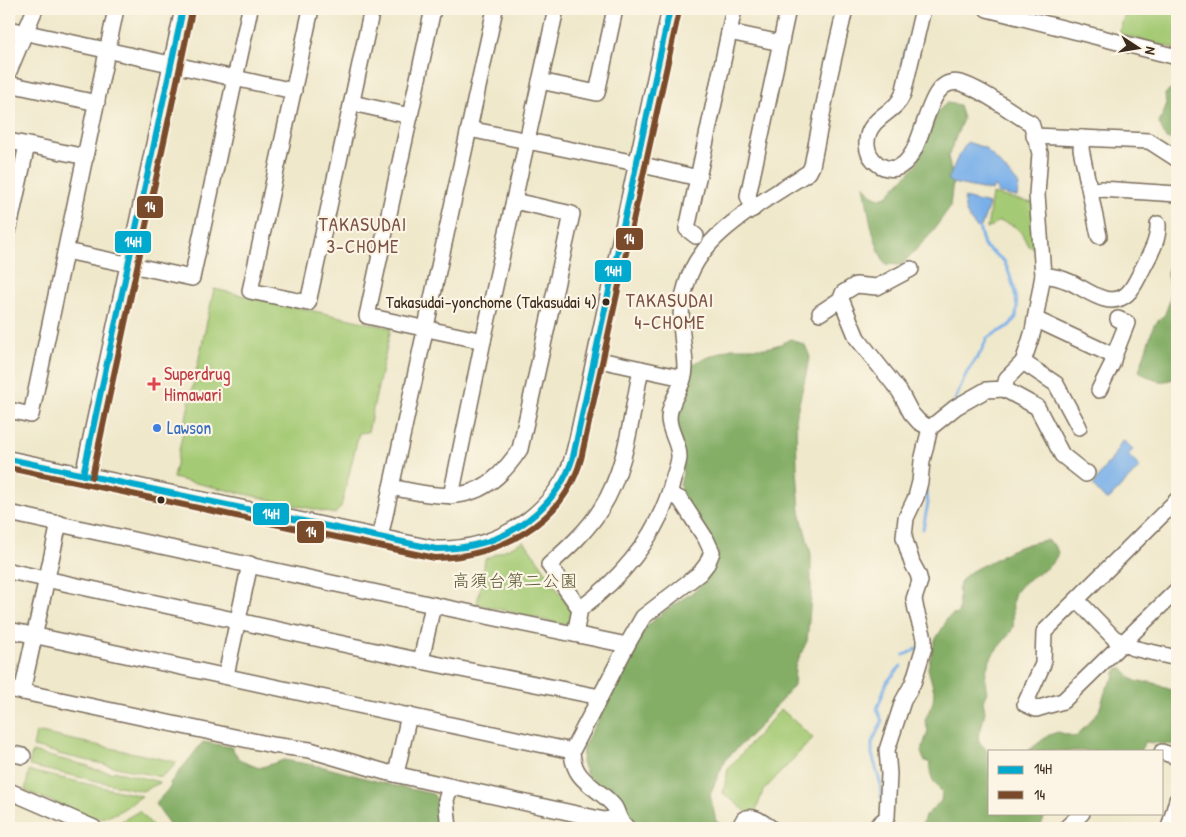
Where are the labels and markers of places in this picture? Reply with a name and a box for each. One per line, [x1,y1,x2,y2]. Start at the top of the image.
place label: Takasudai-yonchome (Takasudai 4) [386,290,597,313]
marker: Takasudai-yonchome (Takasudai 4) [601,297,611,307]
place label: Superdrug Himawari [164,361,230,407]
marker: Superdrug Himawari [148,378,160,390]
place label: Lawson [167,415,211,440]
marker: Lawson [151,422,163,434]
unlabelled marker [156,495,166,505]

